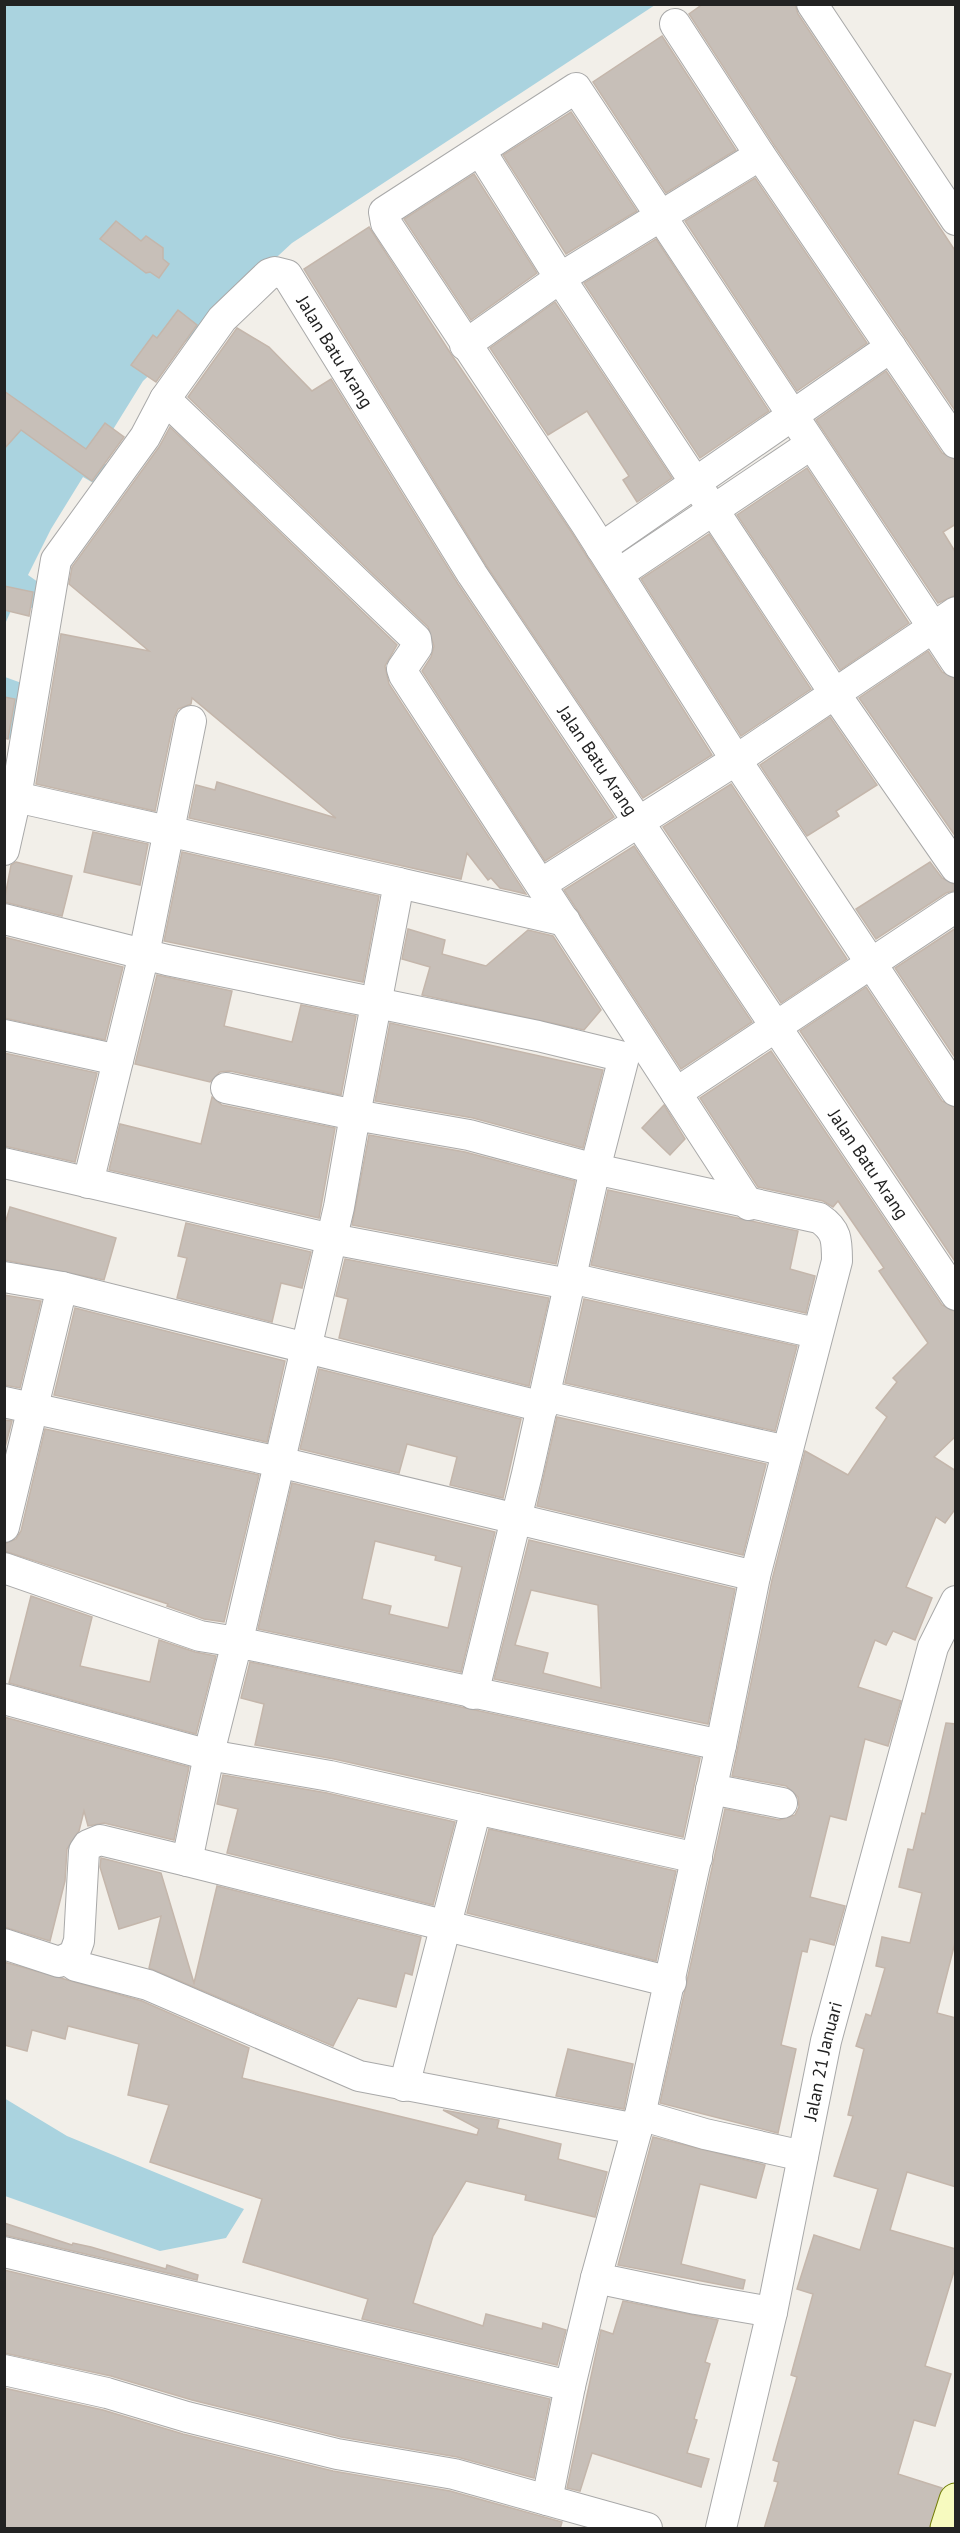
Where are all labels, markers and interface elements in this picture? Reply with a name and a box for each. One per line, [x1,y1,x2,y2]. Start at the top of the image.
street label: Jalan Batu Arang [291,291,378,412]
street label: Jalan Batu Arang [552,700,643,820]
street label: Jalan Batu Arang [823,1104,914,1223]
street label: Jalan 21 Januari [798,1999,847,2123]

